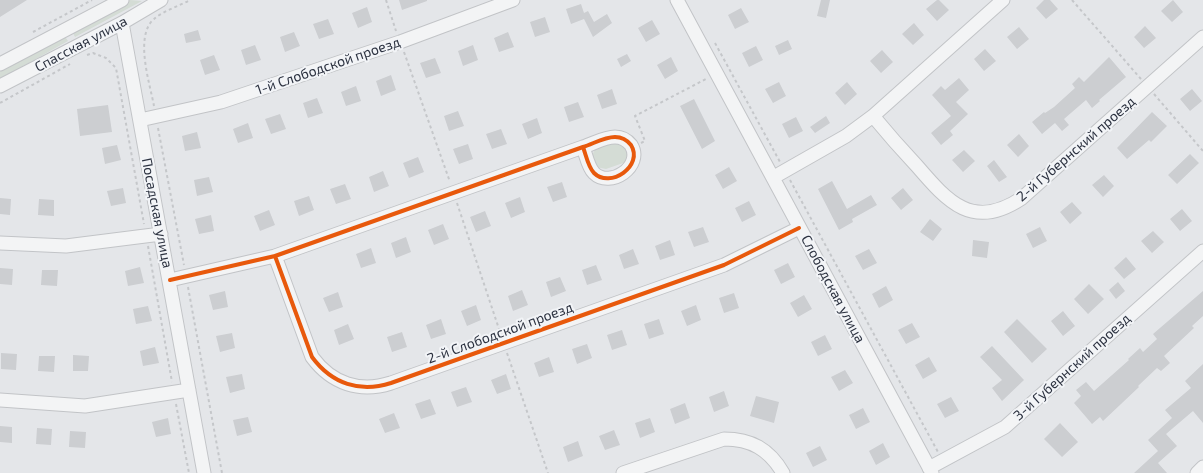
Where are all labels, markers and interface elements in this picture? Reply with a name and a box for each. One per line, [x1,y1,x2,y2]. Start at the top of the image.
street label: Спасская улица [32,13,130,75]
street label: 1-й Слободской проезд [254,33,402,99]
street label: 2-й Губернский проезд [1013,93,1139,205]
street label: Посадская улица [138,156,176,270]
street label: Слободская улица [797,232,869,346]
street label: 2-й Слободской проезд [425,299,575,367]
street label: 3-й Губернский проезд [1010,310,1134,424]

